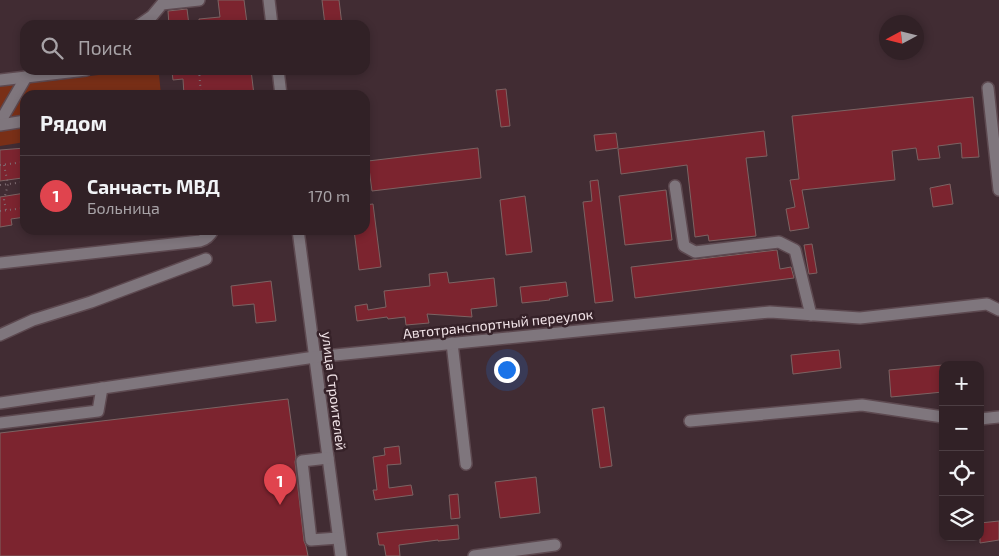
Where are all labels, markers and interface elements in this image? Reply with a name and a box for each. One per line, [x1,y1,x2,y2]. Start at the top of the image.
north arrow [879,15,924,60]
search box [20,20,370,75]
icon: search [38,34,66,62]
text: Поиск [78,36,132,59]
text: Рядом [40,110,107,135]
text: Санчасть МВД [87,175,220,198]
text: 1 [53,186,59,205]
text: 170 m [308,186,350,205]
text: Больница [87,198,160,217]
street label: Автотранспортный переулок [402,305,594,342]
street label: улица Строителей [319,331,350,451]
your location [494,357,520,383]
map controls [939,361,984,541]
button: + [939,361,984,406]
button: − [939,406,984,451]
button: locate [939,451,984,496]
pin: 1 [264,464,296,505]
button: layers [939,496,984,541]

